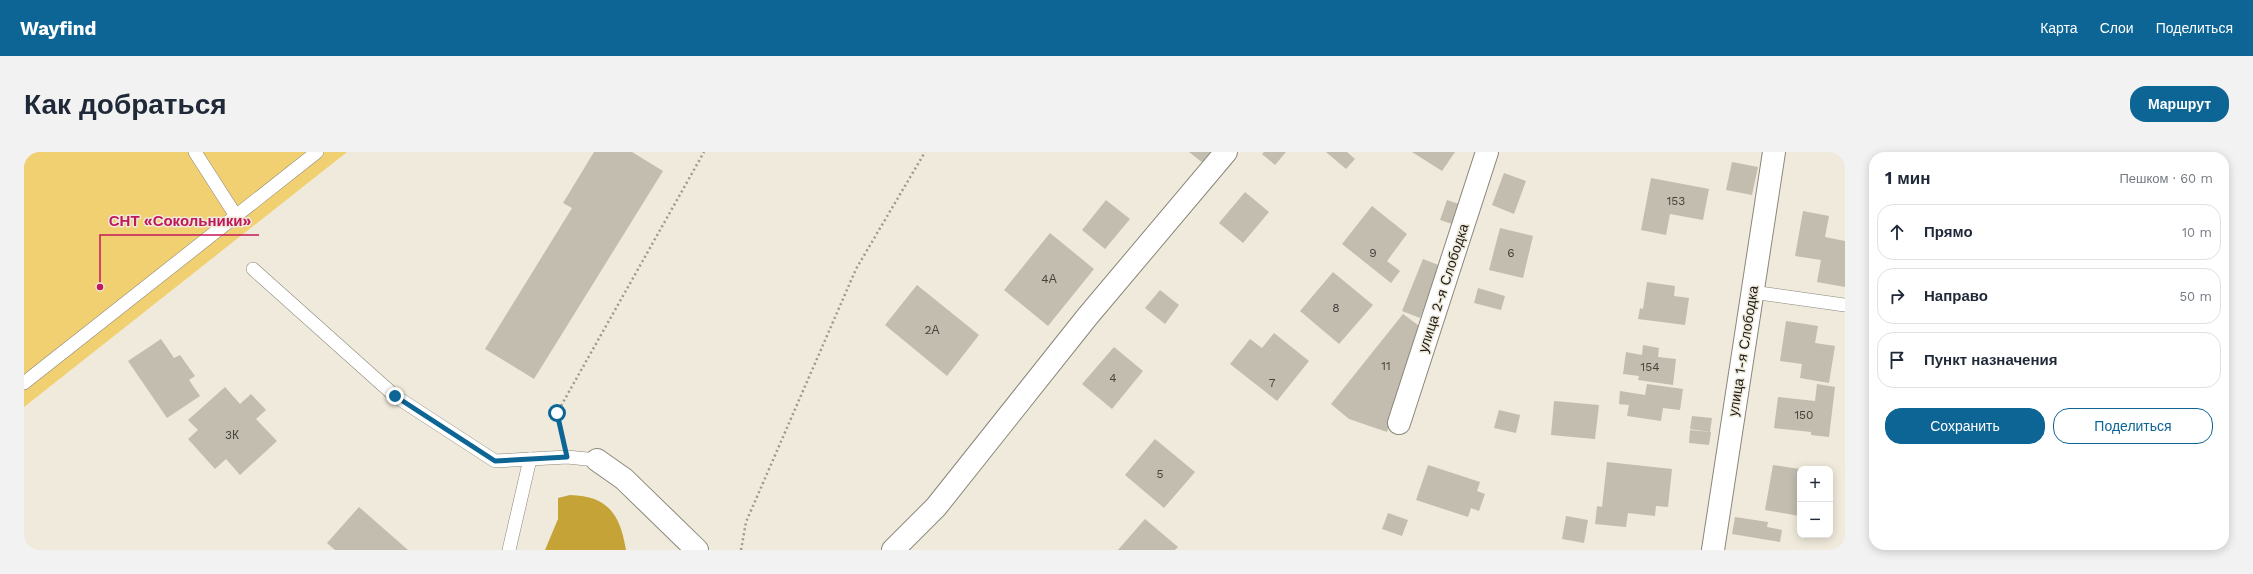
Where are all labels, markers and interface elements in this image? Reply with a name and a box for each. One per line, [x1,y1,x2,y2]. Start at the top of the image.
text: Wayfind [20,17,96,40]
text: Карта [2040,20,2078,36]
text: Слои [2100,20,2134,36]
text: Поделиться [2156,20,2233,36]
button: Маршрут [2130,86,2229,122]
text: Как добраться [24,88,227,121]
text: 1 мин [1885,168,1930,188]
text: Пешком · 60 m [2119,171,2213,186]
house number: 153 [1667,194,1685,208]
callout: СНТ «Сокольники» [100,208,259,235]
text: СНТ «Сокольники» [109,212,251,230]
street label: улица 2-я Слободка [1415,221,1471,355]
icon: ahead [1886,221,1908,243]
text: Прямо [1924,223,1973,241]
text: 10 m [2182,225,2212,240]
house number: 9 [1369,246,1377,260]
house number: 6 [1507,246,1515,260]
house number: 4А [1041,272,1057,286]
street label: улица 1-я Слободка [1725,284,1761,417]
icon: right [1886,285,1908,307]
text: Направо [1924,287,1988,305]
text: 50 m [2180,289,2212,304]
house number: 8 [1332,301,1340,315]
house number: 2А [925,323,940,337]
icon: arrive [1886,349,1908,371]
text: Пункт назначения [1924,351,2057,369]
house number: 11 [1381,359,1391,373]
house number: 154 [1641,360,1660,374]
house number: 4 [1109,371,1117,385]
house number: 7 [1269,376,1276,390]
route end [386,387,404,405]
route start [548,404,566,422]
house number: 150 [1794,408,1814,422]
button: Сохранить [1885,408,2045,444]
button: Поделиться [2053,408,2213,444]
house number: 3К [225,428,239,442]
map controls [1797,466,1833,538]
button: + [1797,466,1833,502]
house number: 5 [1157,467,1164,481]
button: − [1797,502,1833,538]

